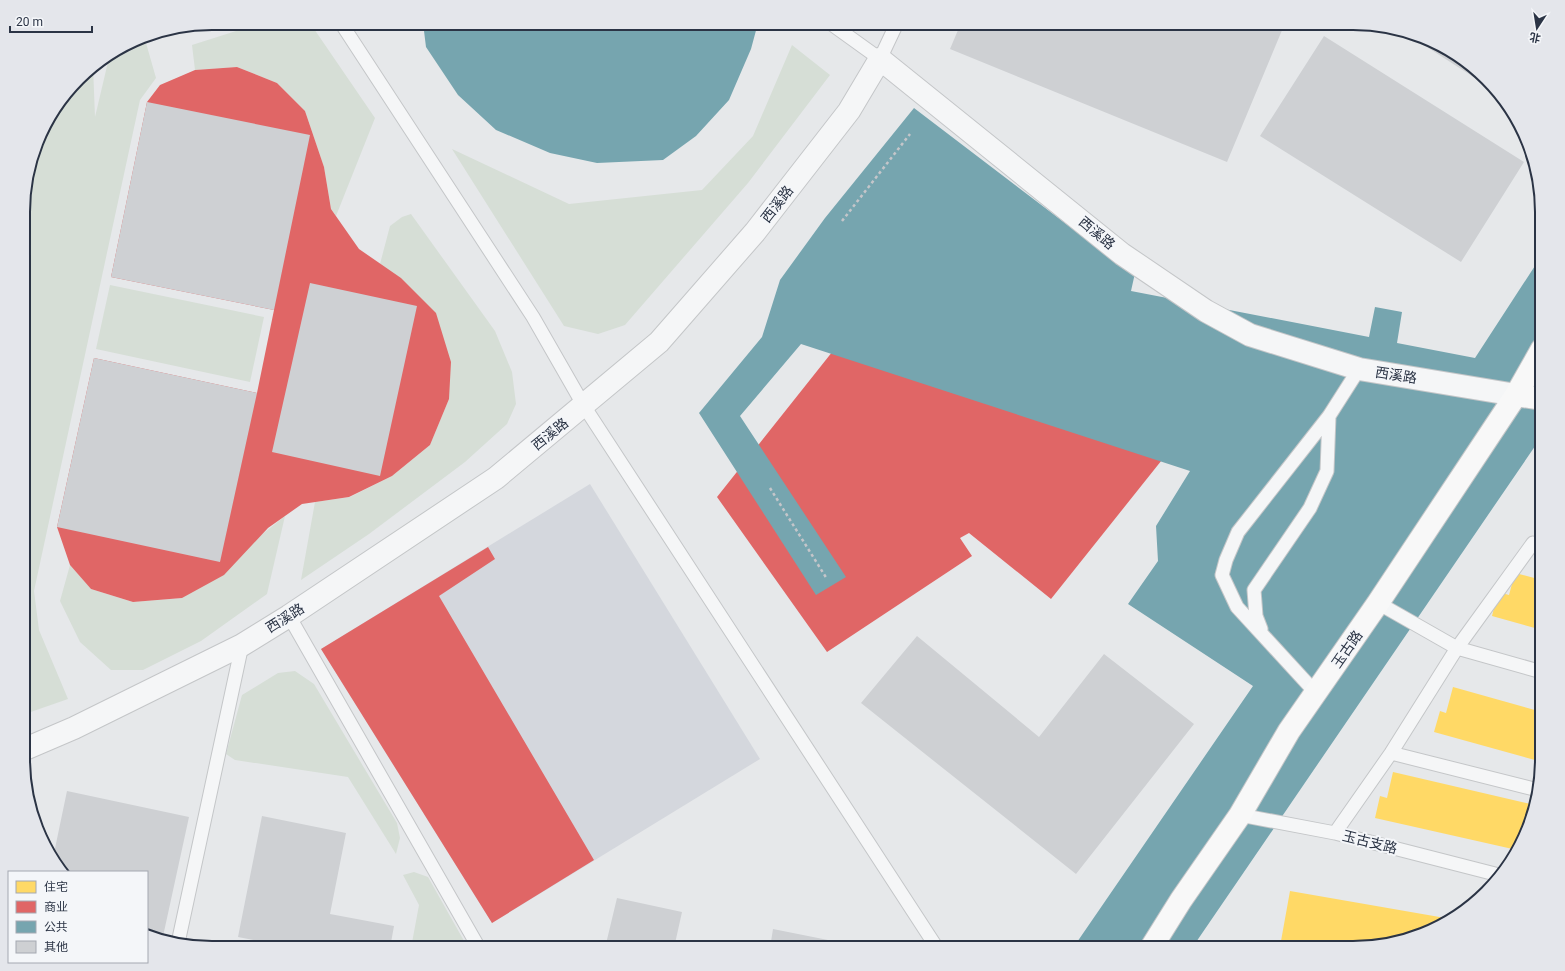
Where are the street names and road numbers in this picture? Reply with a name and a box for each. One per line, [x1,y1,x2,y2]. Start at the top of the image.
street label: 西溪路 [758,183,796,225]
street label: 西溪路 [1076,213,1118,253]
street label: 西溪路 [1374,364,1418,386]
street label: 西溪路 [529,415,571,453]
street label: 西溪路 [263,600,307,636]
street label: 玉古路 [1328,627,1366,671]
street label: 玉古支路 [1341,827,1399,857]

